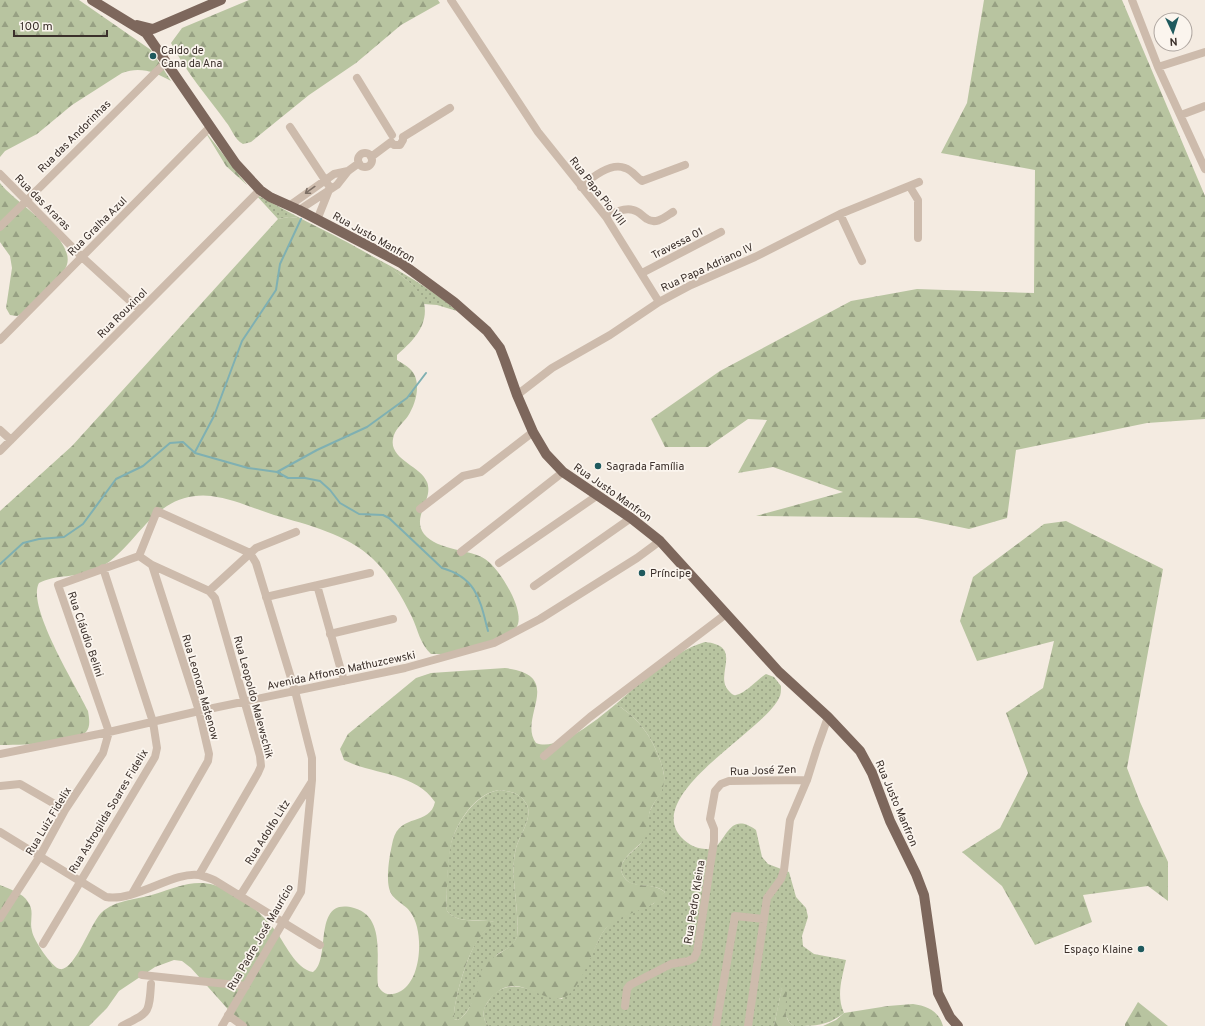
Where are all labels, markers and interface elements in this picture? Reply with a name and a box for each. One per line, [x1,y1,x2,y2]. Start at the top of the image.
scale bar [14,12,107,38]
north arrow [1153,12,1193,52]
text: 100 m [20,19,53,35]
text: N [1169,34,1178,48]
place label: Caldo de Cana da Ana [161,44,222,71]
marker: Caldo de Cana da Ana [148,51,158,61]
street label: Rua das Andorinhas [35,97,114,176]
street label: Rua Papa Pio VIII [566,154,628,229]
street label: Rua das Araras [11,172,73,234]
one-way arrow [305,186,316,195]
street label: Rua Gralha Azul [65,194,130,259]
street label: Rua Justo Manfron [330,209,417,266]
street label: Travessa 01 [649,225,706,263]
street label: Rua Papa Adriano IV [659,240,756,296]
street label: Rua Rouxinol [95,286,151,342]
place label: Sagrada Família [606,460,684,474]
street label: Rua Justo Manfron [571,461,654,525]
marker: Sagrada Família [593,461,603,471]
place label: Príncipe [650,567,691,581]
marker: Príncipe [637,568,647,578]
street label: Rua Cláudio Belini [64,590,106,679]
street label: Rua Leonora Matenow [178,633,222,742]
street label: Rua Leopoldo Malewschik [230,634,276,760]
street label: Avenida Affonso Mathuzcewski [266,648,417,694]
street label: Rua Astrogilda Soares Fidelix [66,746,152,876]
street label: Rua Justo Manfron [872,758,921,849]
street label: Rua José Zen [730,763,797,779]
street label: Rua Luiz Fidelix [23,784,75,858]
street label: Rua Adolfo Litz [242,797,294,868]
street label: Rua Pedro Kleina [681,859,709,945]
street label: Rua Padre José Maurício [225,882,297,993]
place label: Espaço Klaine [1064,943,1133,957]
marker: Espaço Klaine [1136,944,1146,954]

